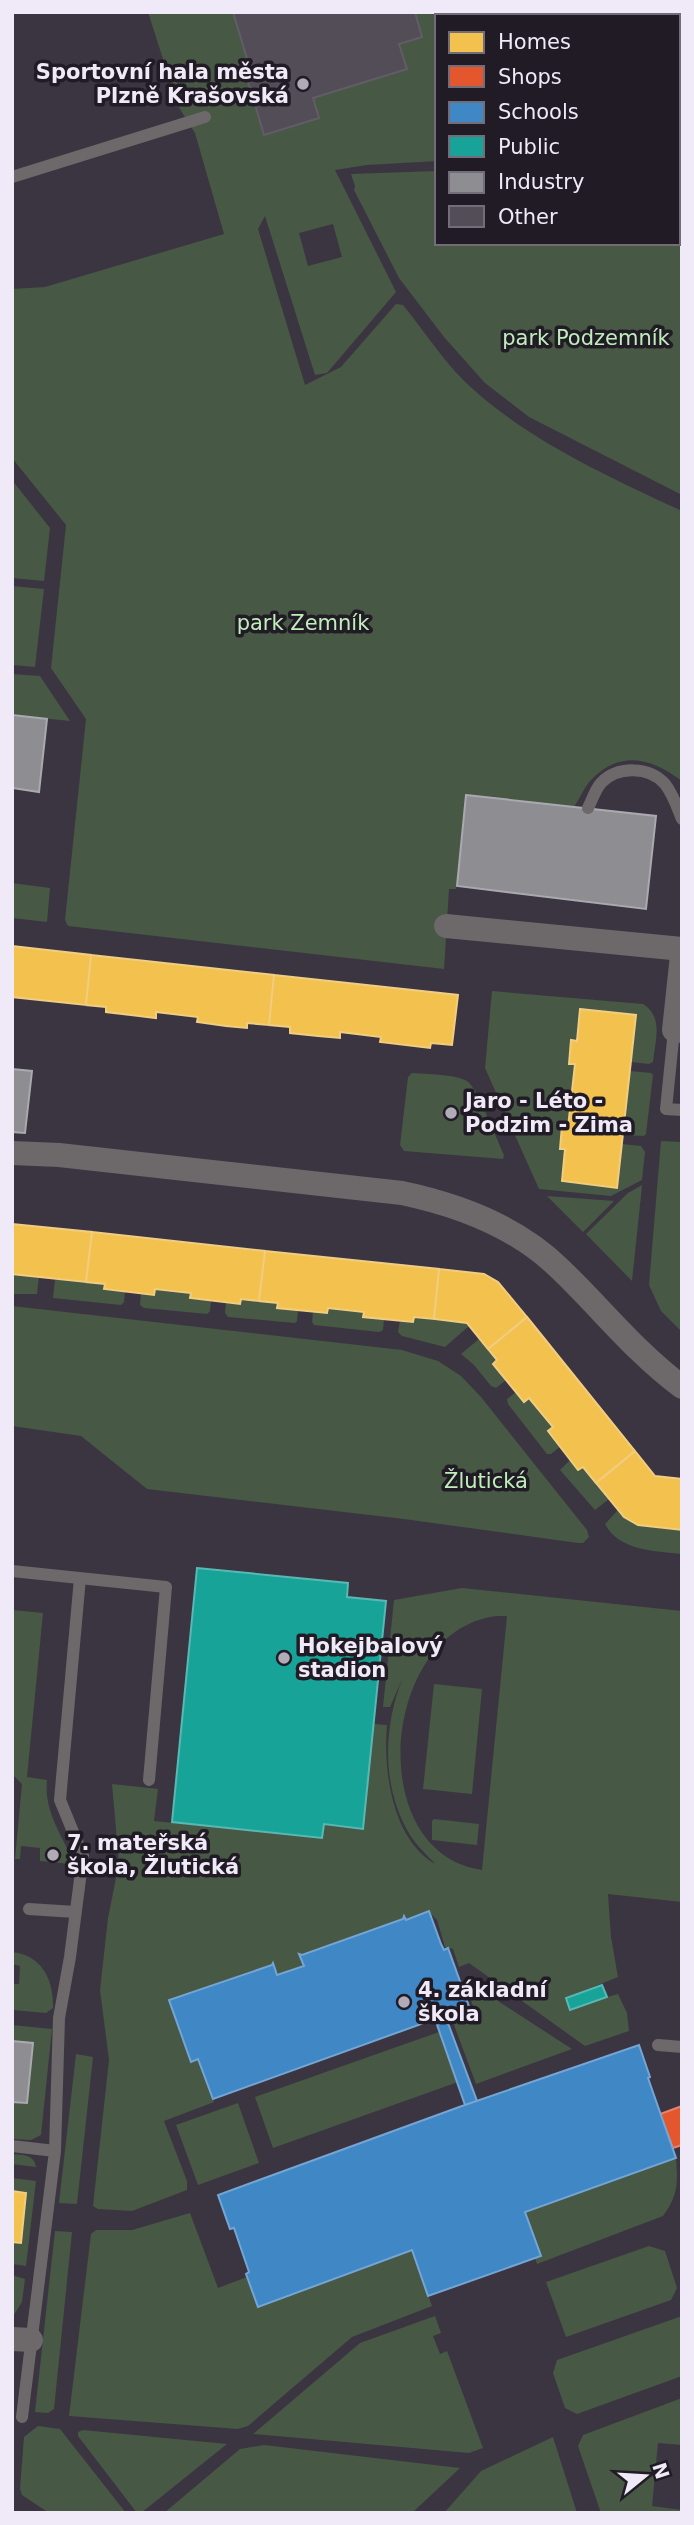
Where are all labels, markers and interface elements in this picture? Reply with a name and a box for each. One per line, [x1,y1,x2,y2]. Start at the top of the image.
legend [435,14,680,245]
text: Homes [498,30,571,54]
place label: Sportovní hala města Plzně Krašovská [36,60,289,108]
text: Shops [498,65,562,89]
marker: Sportovní hala města Plzně Krašovská [295,76,311,92]
text: Schools [498,100,579,124]
text: Public [498,135,560,159]
text: Industry [498,170,584,194]
text: Other [498,205,558,229]
park label: park Podzemník [502,326,671,350]
park label: park Zemník [237,611,370,635]
place label: Jaro - Léto - Podzim - Zima [463,1089,633,1137]
marker: Jaro - Léto - Podzim - Zima [443,1105,459,1121]
park label: Žlutická [444,1468,528,1493]
place label: Hokejbalový stadion [298,1634,443,1682]
marker: Hokejbalový stadion [276,1650,292,1666]
place label: 7. mateřská škola, Žlutická [67,1831,239,1879]
marker: 7. mateřská škola, Žlutická [45,1847,61,1863]
place label: 4. základní škola [418,1978,549,2026]
marker: 4. základní škola [396,1994,412,2010]
north arrow [610,2441,680,2511]
text: N [648,2460,674,2482]

